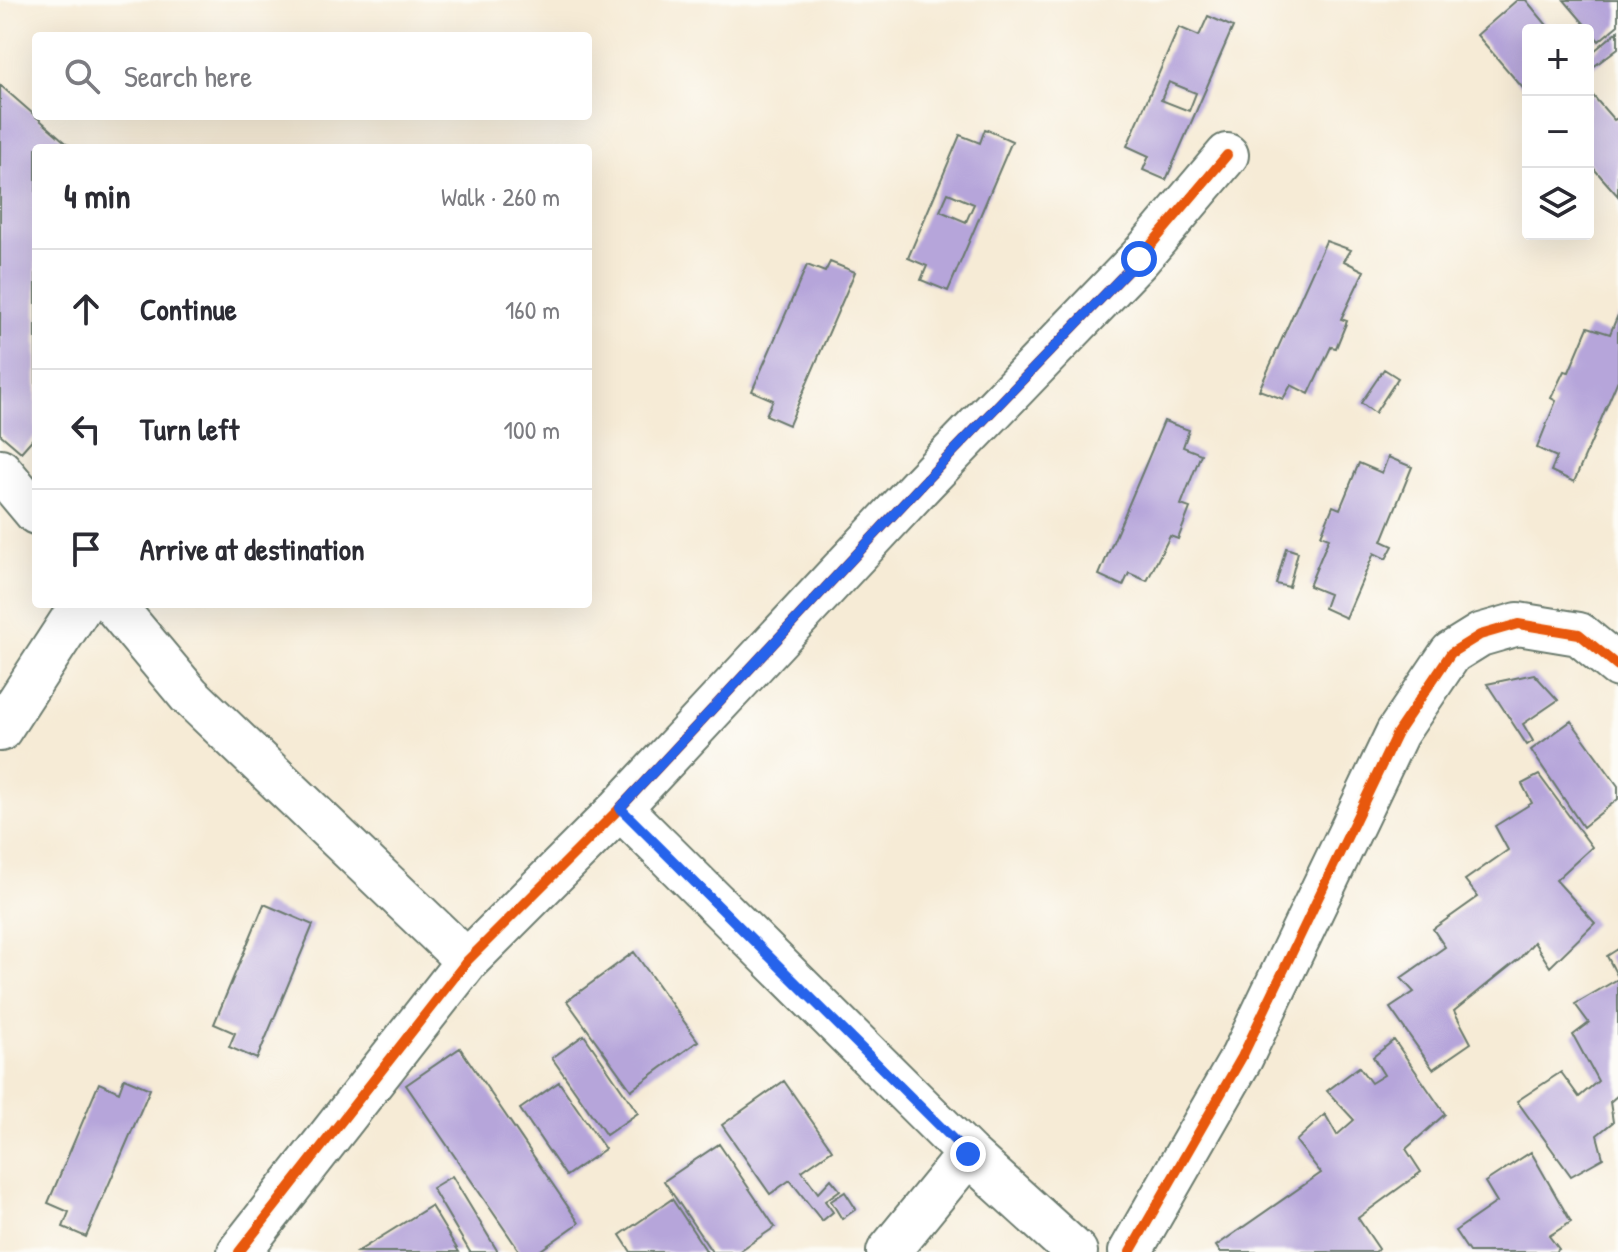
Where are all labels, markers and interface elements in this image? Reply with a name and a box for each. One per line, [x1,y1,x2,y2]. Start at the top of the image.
map controls [1522,24,1594,240]
button: + [1522,24,1594,96]
search box [32,32,592,120]
icon: search [60,54,104,98]
text: Search here [124,56,252,96]
button: − [1522,96,1594,168]
button: layers [1522,168,1594,240]
text: 4 min [64,173,131,219]
text: Walk · 260 m [441,179,560,214]
route start [1121,241,1157,277]
icon: ahead [64,287,108,331]
text: Continue [140,289,237,329]
text: 160 m [505,292,560,327]
icon: left [64,407,108,451]
text: Turn left [140,409,239,449]
text: 100 m [504,412,560,447]
icon: arrive [64,527,108,571]
text: Arrive at destination [140,529,365,569]
route end [950,1136,986,1172]

